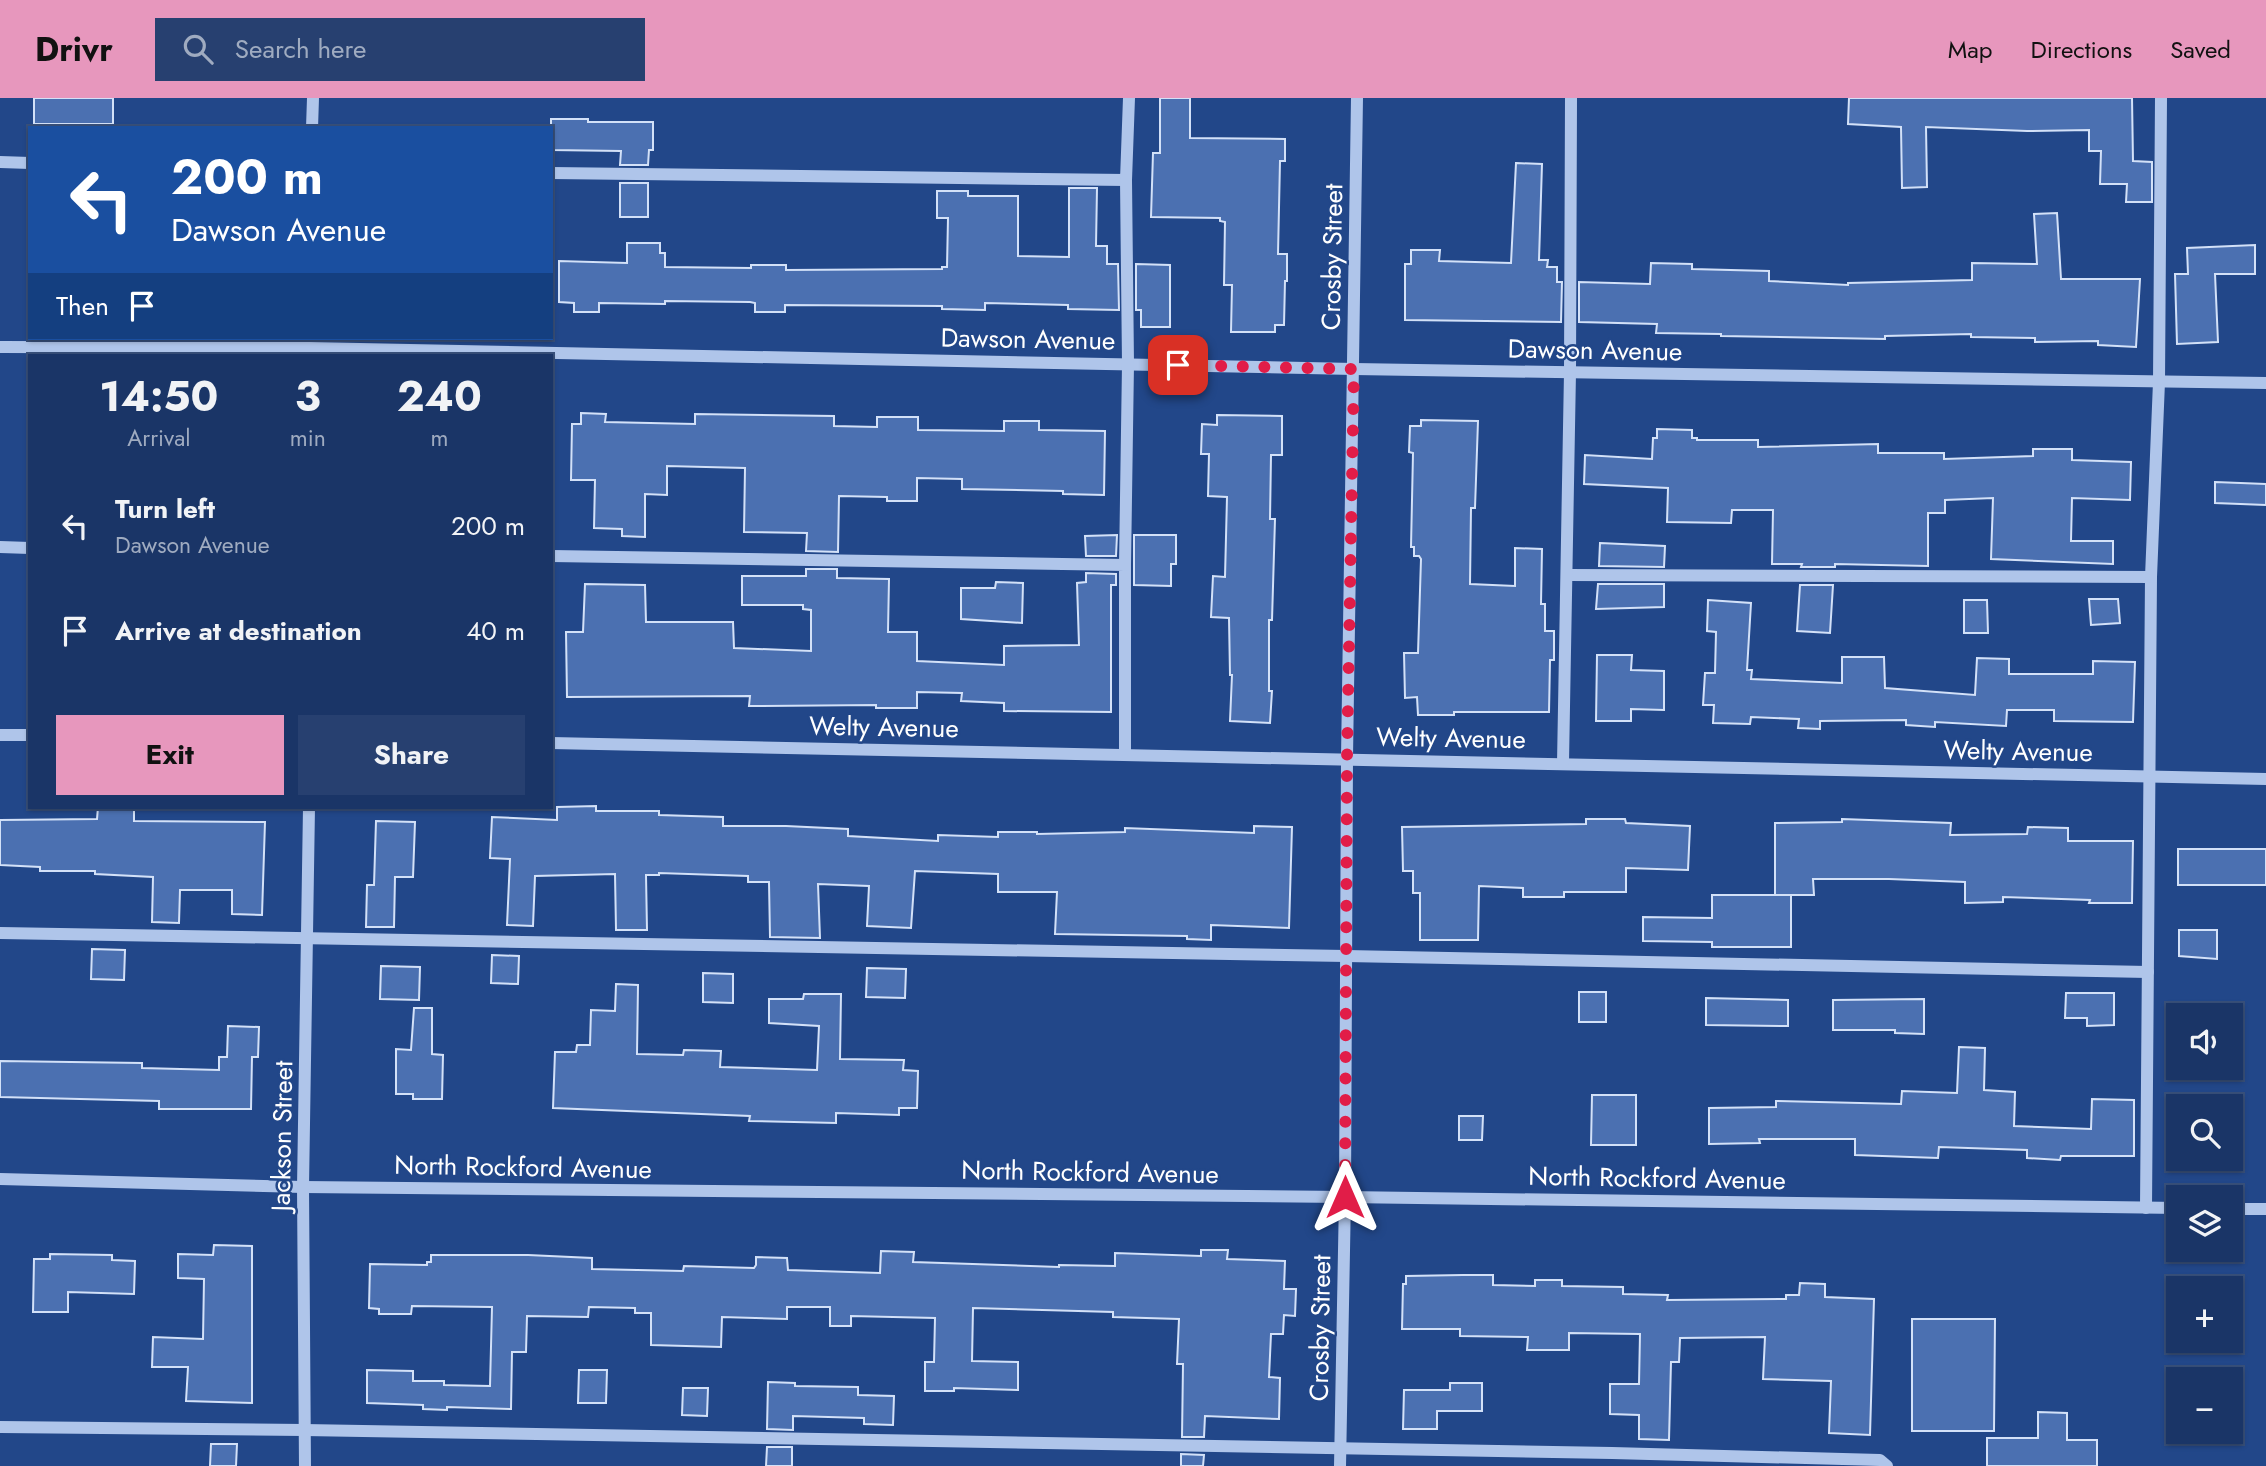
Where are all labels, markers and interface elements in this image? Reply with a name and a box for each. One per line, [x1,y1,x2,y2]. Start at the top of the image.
search box [155,18,645,81]
text: Drivr [35,26,113,73]
icon: search [179,30,217,68]
text: Search here [235,30,366,68]
text: Map [1948,32,1993,67]
text: Directions [2031,32,2132,67]
text: Saved [2170,32,2231,67]
text: 200 m [171,142,323,212]
icon: left [56,154,147,245]
street label: Crosby Street [1312,183,1352,331]
text: Dawson Avenue [171,207,386,253]
text: Then [56,287,109,325]
icon: arrive [123,287,161,325]
street label: Dawson Avenue [940,318,1116,360]
street label: Dawson Avenue [1507,329,1683,371]
pin [1148,335,1208,395]
icon: arrive [1159,346,1197,384]
text: 14:50 [99,366,218,427]
text: 3 [295,366,321,427]
text: 240 [397,366,482,427]
text: Arrival [127,421,191,455]
text: min [290,421,326,455]
text: m [430,421,448,455]
text: Turn left [115,490,215,528]
icon: left [56,507,94,545]
text: 200 m [451,507,525,545]
text: Dawson Avenue [115,528,270,562]
icon: arrive [56,612,94,650]
text: Arrive at destination [115,612,362,650]
text: 40 m [466,612,525,650]
street label: Welty Avenue [809,707,959,747]
button: Exit [56,715,284,795]
button: Share [298,715,525,795]
street label: Welty Avenue [1376,718,1526,758]
street label: Welty Avenue [1943,731,2093,771]
map controls [2166,1003,2243,1444]
button: sound [2166,1003,2243,1080]
street label: Jackson Street [262,1060,302,1215]
button: search [2166,1094,2243,1171]
street label: North Rockford Avenue [394,1146,652,1188]
street label: North Rockford Avenue [961,1151,1219,1193]
street label: North Rockford Avenue [1528,1157,1786,1199]
position arrow [1308,1160,1382,1234]
button: layers [2166,1185,2243,1262]
street label: Crosby Street [1300,1254,1340,1402]
button: + [2166,1276,2243,1353]
button: − [2166,1367,2243,1444]

